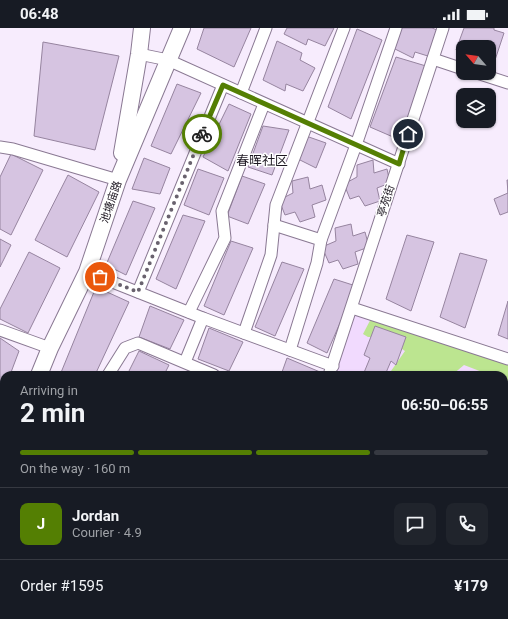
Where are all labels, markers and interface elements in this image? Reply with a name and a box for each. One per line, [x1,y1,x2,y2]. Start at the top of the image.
text: 06:48 [20,5,59,23]
north arrow [456,40,496,80]
map controls [456,40,496,128]
button: layers [456,88,496,128]
courier [182,114,222,154]
pin [391,117,425,151]
icon: bike [191,123,213,145]
icon: home [397,123,419,145]
district label: 春晖社区 [236,153,288,168]
street label: 池塘庙路 [98,179,124,225]
street label: 亭苑街 [375,183,397,219]
pin [83,260,117,294]
icon: bag [89,266,111,288]
text: Arriving in [20,383,78,398]
text: 06:50–06:55 [401,396,488,414]
text: 2 min [20,398,85,428]
text: On the way · 160 m [20,461,130,476]
button: chat [394,503,436,545]
button: phone [446,503,488,545]
text: Jordan [72,507,119,525]
text: J [37,515,45,533]
text: Courier · 4.9 [72,525,142,540]
text: Order #1595 [20,577,103,595]
text: ¥179 [454,577,488,595]

